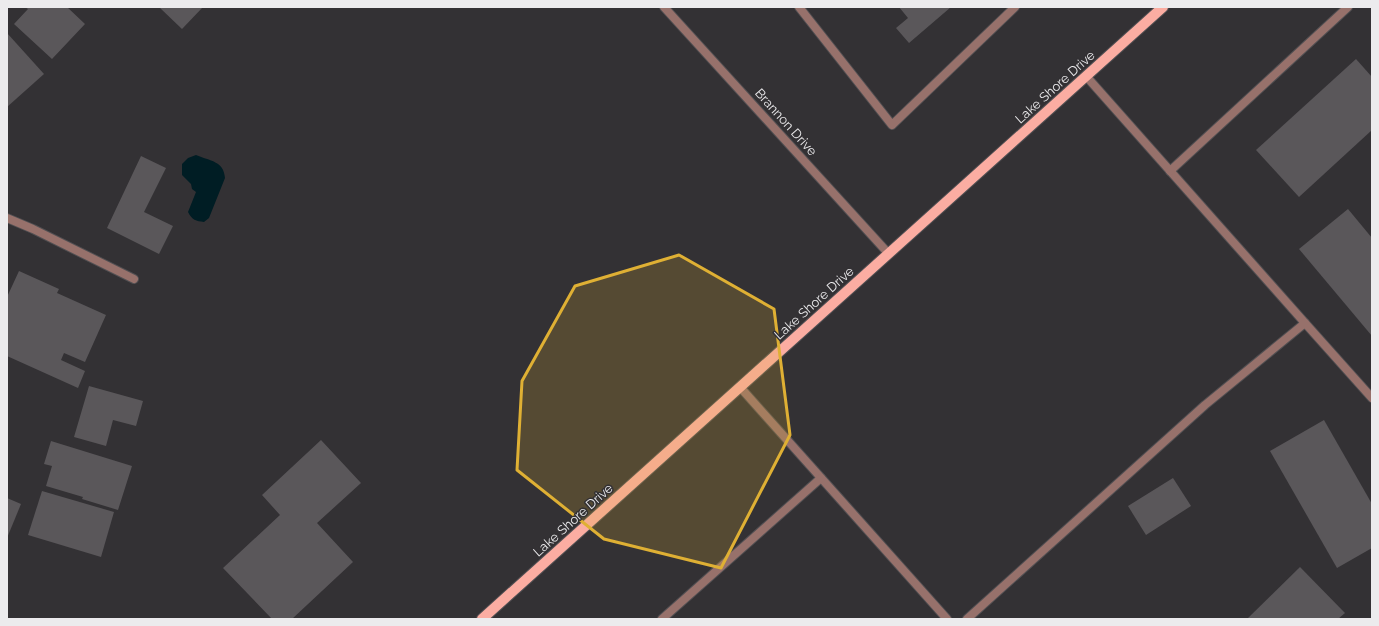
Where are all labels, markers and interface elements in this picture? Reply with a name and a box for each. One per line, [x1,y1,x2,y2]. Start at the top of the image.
street label: Lake Shore Drive [1012,47,1098,127]
street label: Brannon Drive [752,85,820,159]
street label: Lake Shore Drive [771,263,857,343]
street label: Lake Shore Drive [530,480,616,560]

